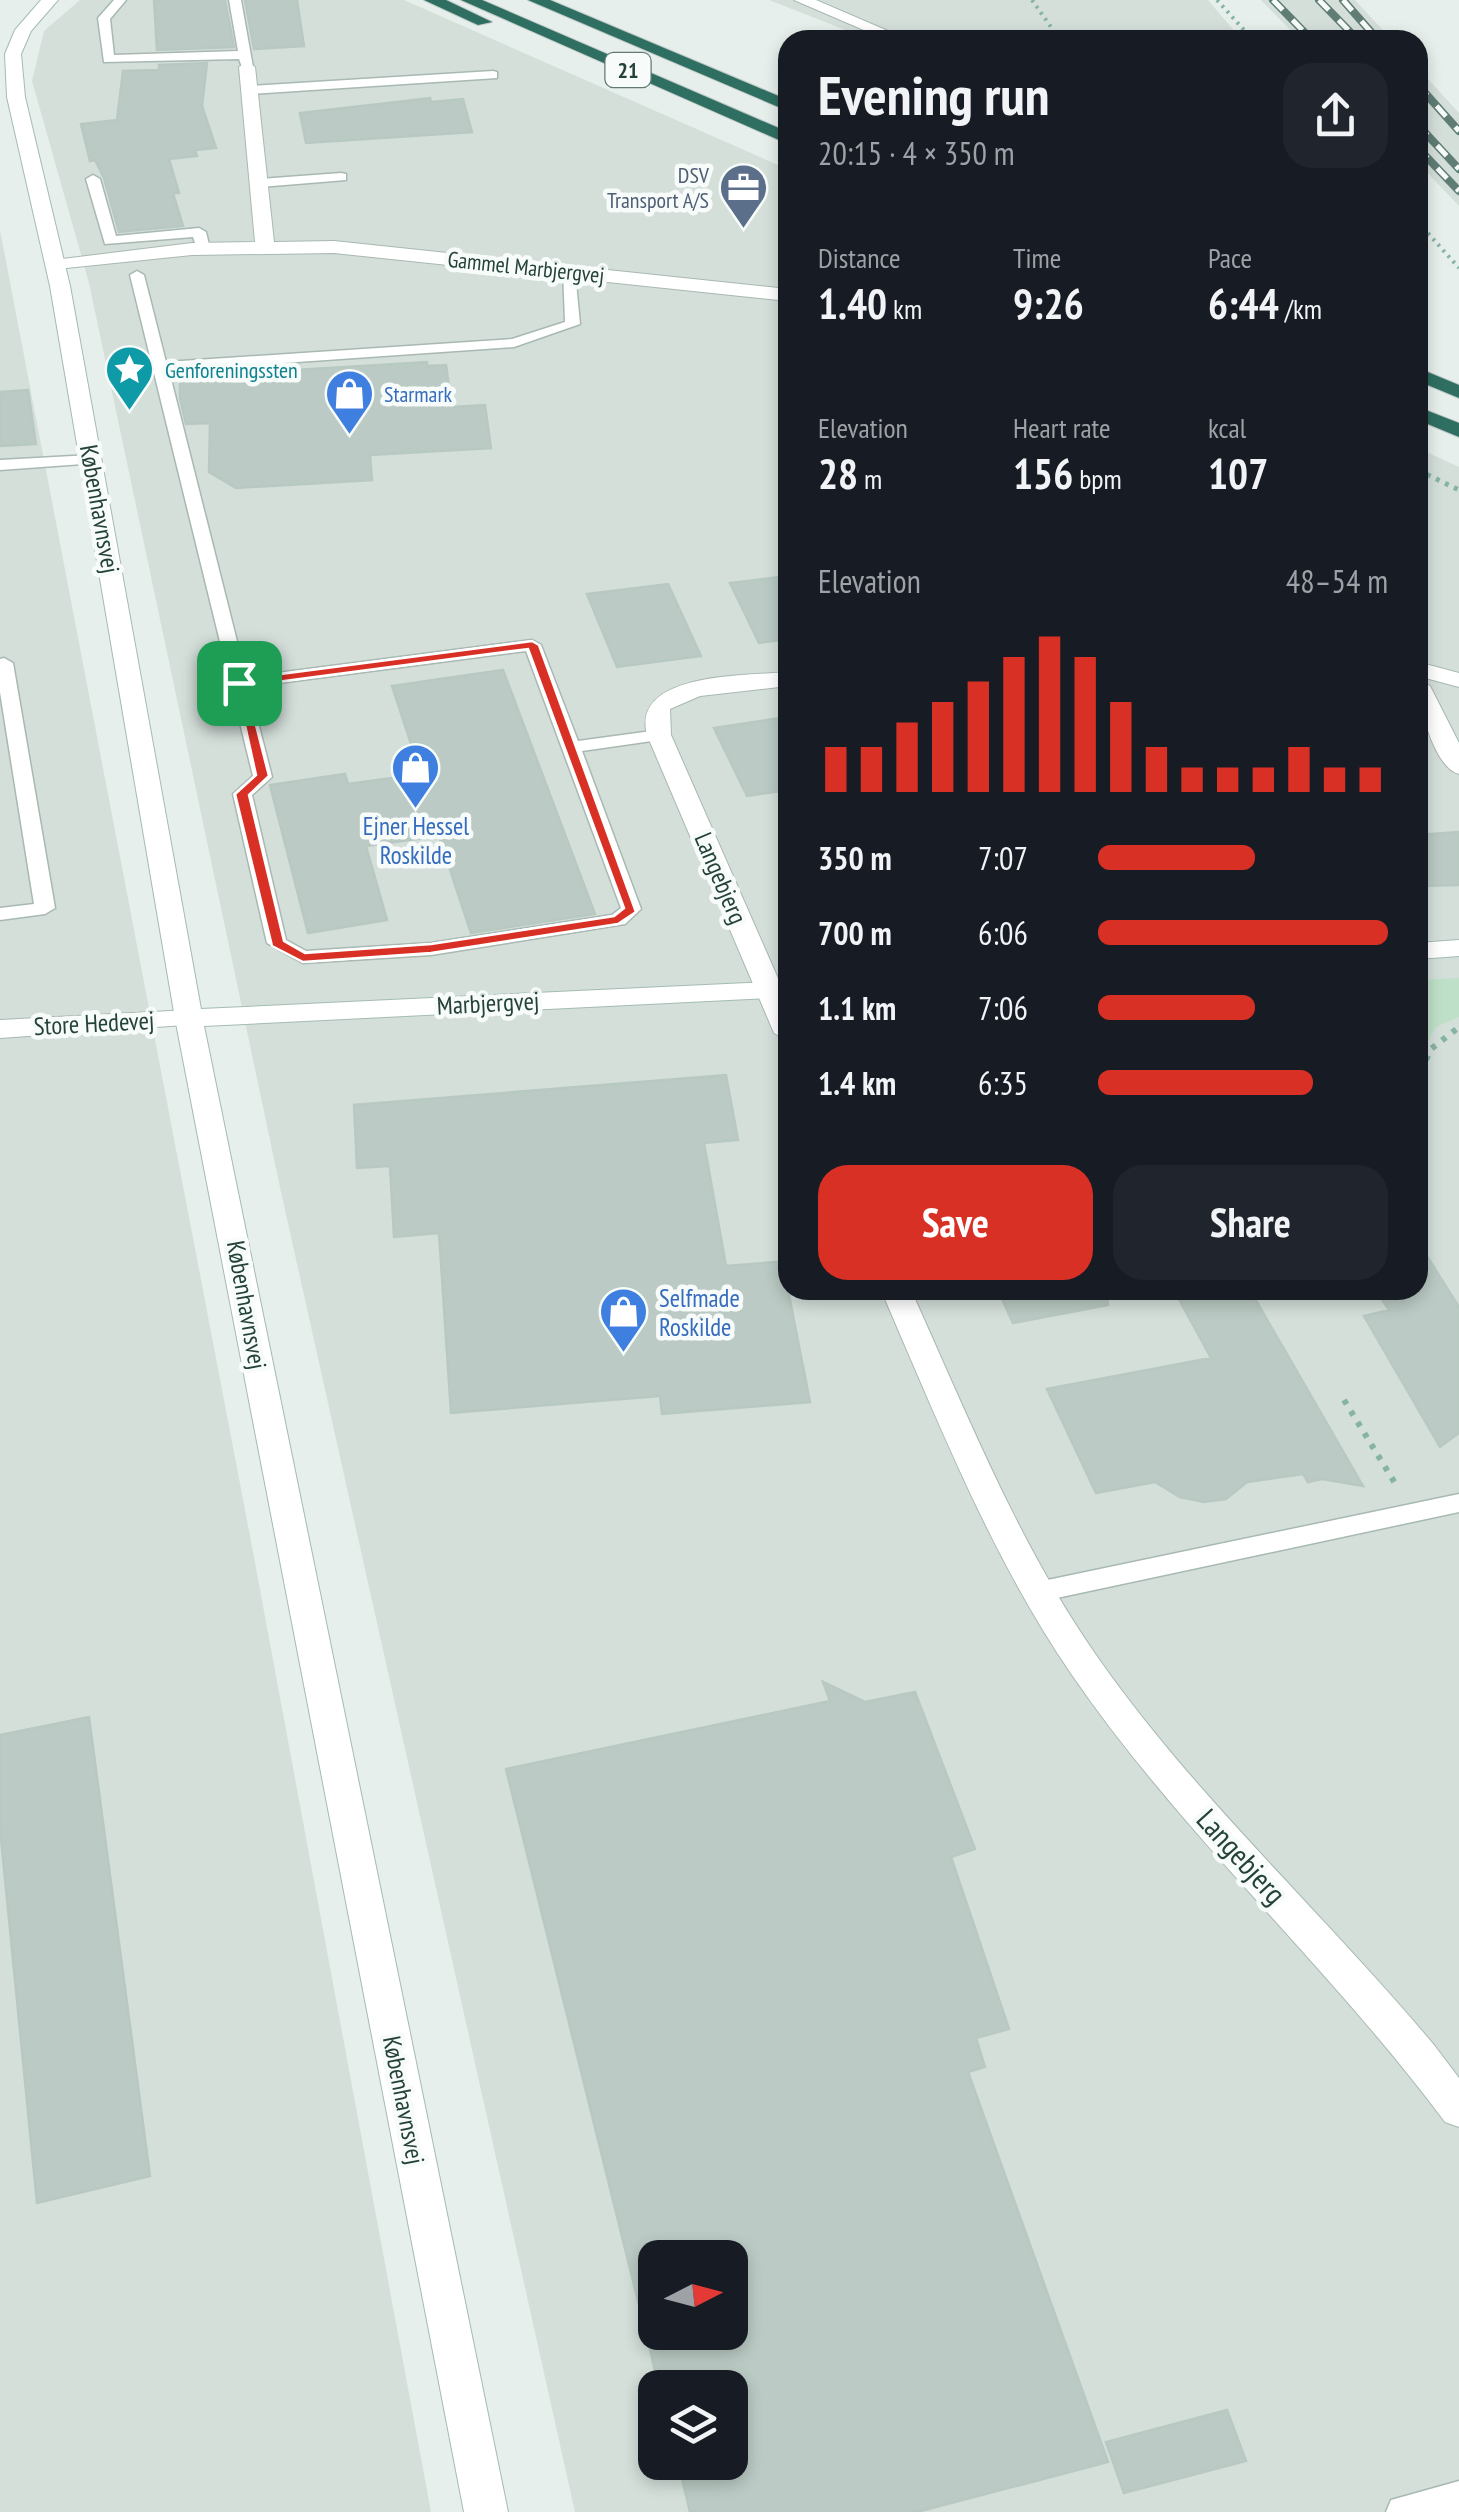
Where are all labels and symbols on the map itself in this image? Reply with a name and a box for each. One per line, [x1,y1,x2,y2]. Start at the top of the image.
road number: 21 [606,53,650,87]
place label: DSV Transport A/S [607,161,710,214]
office icon: DSV Transport A/S [718,162,770,230]
street label: Gammel Marbjergvej [446,245,606,289]
place icon: Genforeningssten [104,344,156,412]
place label: Genforeningssten [165,356,298,384]
shop icon: Starmark [323,368,375,436]
place label: Starmark [384,380,452,408]
street label: Københavnsvej [73,442,127,576]
pin [197,641,282,726]
shop icon: Ejner Hessel Roskilde [390,742,442,810]
place label: Ejner Hessel Roskilde [363,810,469,871]
street label: Langebjerg [687,827,755,929]
street label: Marbjergvej [436,984,540,1022]
street label: Store Hedevej [33,1004,155,1042]
street label: Københavnsvej [220,1238,274,1372]
place label: Selfmade Roskilde [659,1282,740,1343]
shop icon: Selfmade Roskilde [598,1286,650,1354]
street label: Langebjerg [1189,1800,1295,1912]
street label: Københavnsvej [376,2033,432,2167]
north arrow [638,2240,748,2350]

